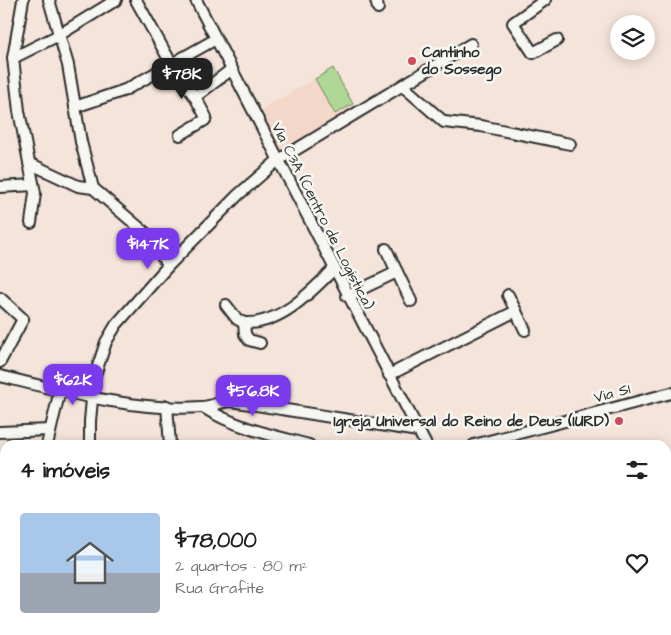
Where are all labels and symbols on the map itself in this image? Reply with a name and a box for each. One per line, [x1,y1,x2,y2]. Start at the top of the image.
place label: Cantinho do Sossego [421,42,502,82]
marker: Cantinho do Sossego [406,55,418,67]
pin: $78K [152,58,212,100]
street label: Via C3A (Centro de Logística) [265,119,379,314]
pin: $147K [113,228,183,270]
pin: $62K [43,364,103,406]
pin: $56.8K [212,374,294,417]
street label: Via S1 [592,379,633,408]
place label: Igreja Universal do Reino de Deus (IURD) [334,411,610,434]
marker: Igreja Universal do Reino de Deus (IURD) [613,415,625,427]

